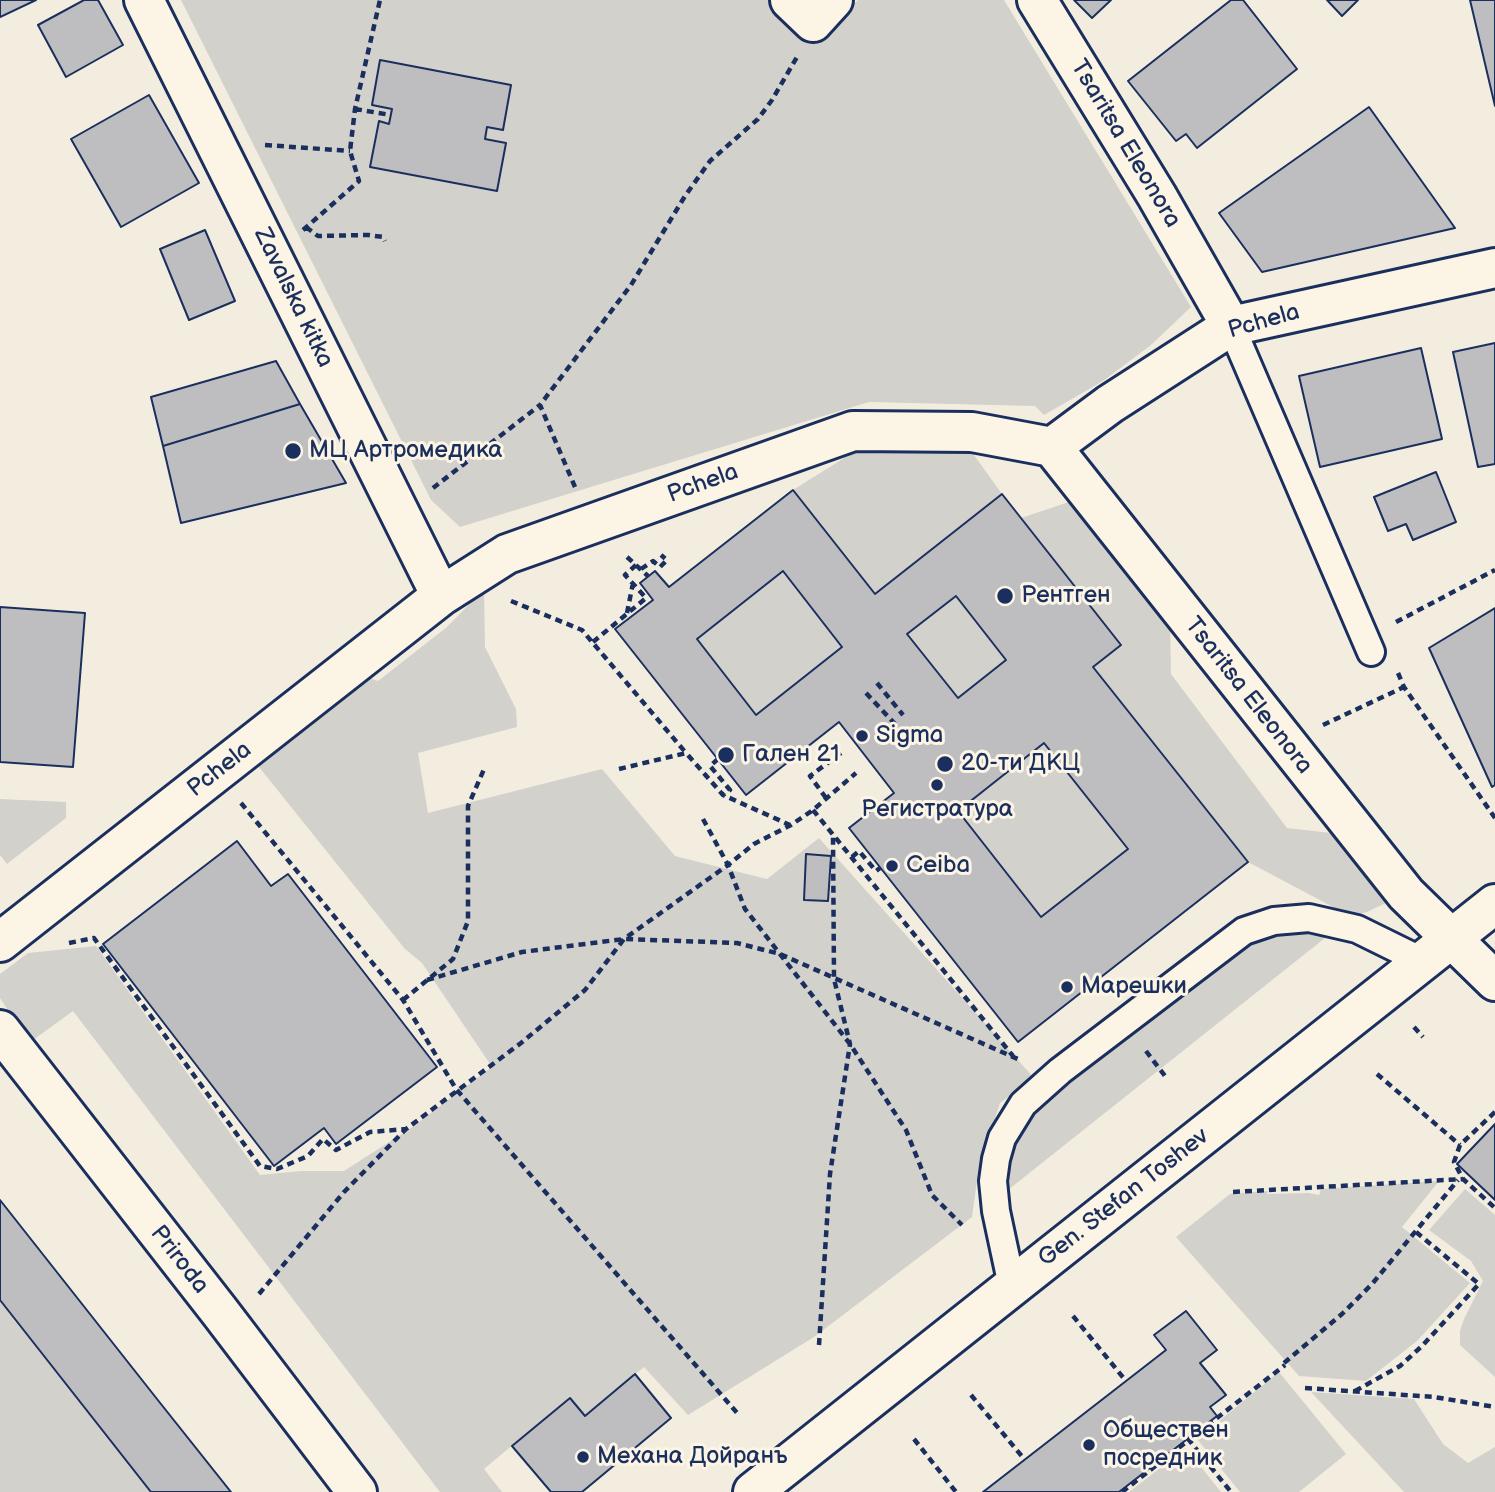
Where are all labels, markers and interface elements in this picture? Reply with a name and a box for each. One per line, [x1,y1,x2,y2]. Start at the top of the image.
street label: Tsaritsa Eleonora [1063,55,1187,233]
street label: Zavalska kitka [247,224,339,372]
street label: Pchela [1225,298,1303,346]
place label: МЦ Артромедика [309,437,502,465]
marker: МЦ Артромедика [283,441,303,461]
street label: Pchela [664,458,742,510]
place label: Рентген [1021,582,1111,610]
marker: Рентген [995,586,1015,606]
street label: Tsaritsa Eleonora [1178,612,1318,780]
place label: Sigma [876,722,943,750]
marker: Sigma [854,728,870,744]
street label: Pchela [182,736,258,804]
place label: Гален 21 [742,741,840,769]
marker: Гален 21 [716,745,736,765]
place label: 20-ти ДКЦ [961,750,1080,778]
marker: 20-ти ДКЦ [935,754,955,774]
marker: Регистратура [929,777,945,793]
place label: Регистратура [861,796,1013,824]
place label: Ceiba [906,852,970,880]
marker: Ceiba [884,858,900,874]
place label: Марешки [1081,973,1187,1001]
marker: Марешки [1059,979,1075,995]
street label: Gen. Stefan Toshev [1033,1122,1215,1274]
street label: Priroda [143,1220,215,1300]
place label: Обществен посредник [1103,1417,1229,1473]
marker: Обществен посредник [1081,1437,1097,1453]
place label: Механа Дойранъ [597,1443,788,1471]
marker: Механа Дойранъ [575,1449,591,1465]

